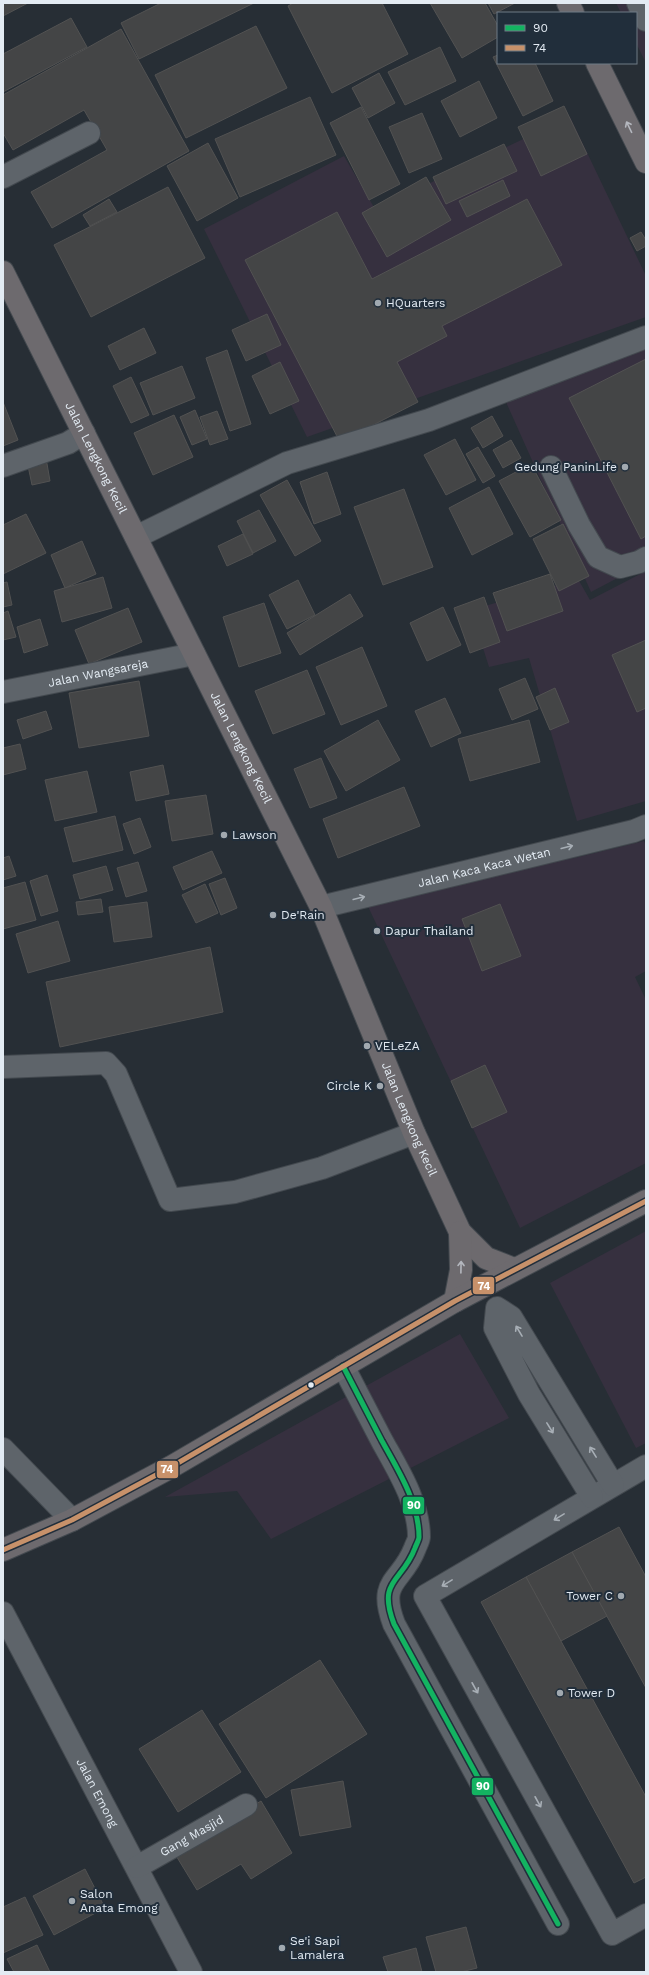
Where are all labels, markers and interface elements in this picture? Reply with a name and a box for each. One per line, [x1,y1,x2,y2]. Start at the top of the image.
legend [497,12,637,64]
text: 90 [533,21,548,35]
text: 74 [533,41,546,55]
one-way arrow [625,122,632,134]
place label: HQuarters [386,296,445,310]
marker: HQuarters [373,298,383,308]
street label: Jalan Lengkong Kecil [62,400,130,516]
place label: Gedung PaninLife [515,460,617,474]
marker: Gedung PaninLife [620,462,630,472]
street label: Jalan Wangsareja [47,656,150,690]
street label: Jalan Lengkong Kecil [207,690,275,806]
place label: Lawson [232,828,277,842]
marker: Lawson [219,830,229,840]
one-way arrow [560,843,573,851]
street label: Jalan Kaca Kaca Wetan [417,845,552,890]
one-way arrow [352,894,365,901]
place label: De'Rain [281,908,325,922]
marker: De'Rain [268,910,278,920]
place label: Dapur Thailand [385,924,474,938]
marker: Dapur Thailand [372,926,382,936]
place label: VELeZA [375,1039,420,1053]
marker: VELeZA [362,1041,372,1051]
street label: Jalan Lengkong Kecil [379,1060,440,1179]
place label: Circle K [327,1079,372,1093]
marker: Circle K [375,1081,385,1091]
one-way arrow [457,1261,464,1274]
line badge: 74 [472,1276,495,1295]
text: 74 [478,1280,490,1293]
one-way arrow [514,1325,522,1337]
unlabelled marker [306,1380,316,1390]
one-way arrow [546,1422,554,1434]
one-way arrow [588,1446,596,1458]
line badge: 74 [156,1460,179,1479]
text: 74 [161,1463,173,1476]
line badge: 90 [402,1496,425,1515]
text: 90 [407,1499,421,1512]
one-way arrow [553,1513,565,1521]
one-way arrow [441,1580,453,1588]
place label: Tower C [566,1589,613,1603]
marker: Tower C [616,1591,626,1601]
one-way arrow [472,1682,480,1694]
place label: Tower D [568,1686,615,1700]
marker: Tower D [555,1688,565,1698]
street label: Jalan Emong [73,1756,121,1830]
line badge: 90 [471,1777,494,1796]
text: 90 [476,1780,490,1793]
one-way arrow [535,1795,543,1807]
street label: Gang Masjid [158,1812,226,1859]
place label: Salon Anata Emong [80,1887,158,1915]
marker: Salon Anata Emong [67,1896,77,1906]
place label: Se'i Sapi Lamalera [290,1934,345,1962]
marker: Se'i Sapi Lamalera [277,1943,287,1953]

